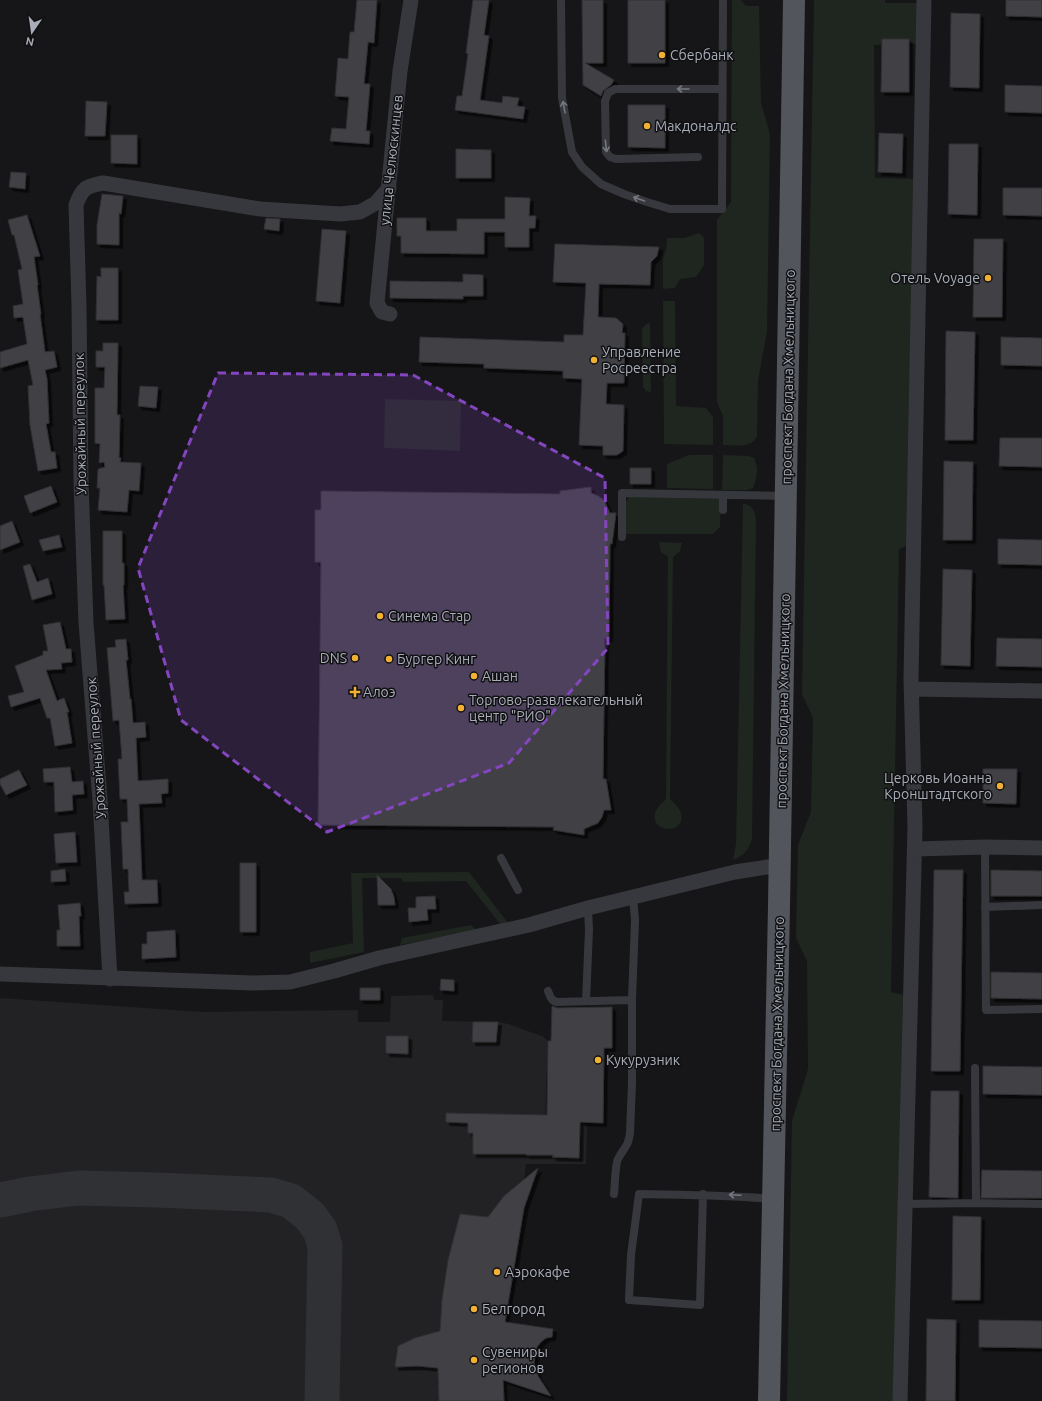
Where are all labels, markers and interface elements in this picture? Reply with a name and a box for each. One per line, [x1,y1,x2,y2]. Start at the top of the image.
north arrow [12,12,52,52]
text: N [24,35,35,49]
place label: Сбербанк [670,47,733,63]
marker: Сбербанк [657,50,667,60]
one-way arrow [677,85,690,93]
street label: улица Челюскинцев [376,94,406,226]
one-way arrow [560,101,568,114]
place label: Макдоналдс [655,118,737,134]
marker: Макдоналдс [642,121,652,131]
one-way arrow [603,139,610,152]
one-way arrow [633,195,645,203]
street label: проспект Богдана Хмельницкого [778,269,798,485]
place label: Отель Voyage [890,270,980,286]
marker: Отель Voyage [983,273,993,283]
place label: Управление Росреестра [602,344,681,376]
street label: Урожайный переулок [71,353,89,495]
marker: Управление Росреестра [589,355,599,365]
street label: проспект Богдана Хмельницкого [773,593,793,809]
place label: Синема Стар [388,608,471,624]
marker: Синема Стар [375,611,385,621]
place label: DNS [320,650,347,666]
place label: Бургер Кинг [397,651,476,667]
marker: DNS [350,653,360,663]
marker: Бургер Кинг [384,654,394,664]
place label: Ашан [482,668,518,684]
marker: Ашан [469,671,479,681]
street label: Урожайный переулок [83,677,109,819]
place label: Алоэ [363,684,395,700]
marker: Алоэ [350,687,360,697]
place label: Торгово-развлекательный центр "РИО" [469,692,643,724]
marker: Торгово-развлекательный центр "РИО" [456,703,466,713]
place label: Церковь Иоанна Кронштадтского [884,770,992,802]
marker: Церковь Иоанна Кронштадтского [995,781,1005,791]
street label: проспект Богдана Хмельницкого [767,916,787,1132]
place label: Кукурузник [606,1052,680,1068]
marker: Кукурузник [593,1055,603,1065]
one-way arrow [729,1192,742,1199]
place label: Аэрокафе [505,1264,570,1280]
marker: Аэрокафе [492,1267,502,1277]
place label: Белгород [482,1301,545,1317]
marker: Белгород [469,1304,479,1314]
place label: Сувениры регионов [482,1344,548,1376]
marker: Сувениры регионов [469,1355,479,1365]

